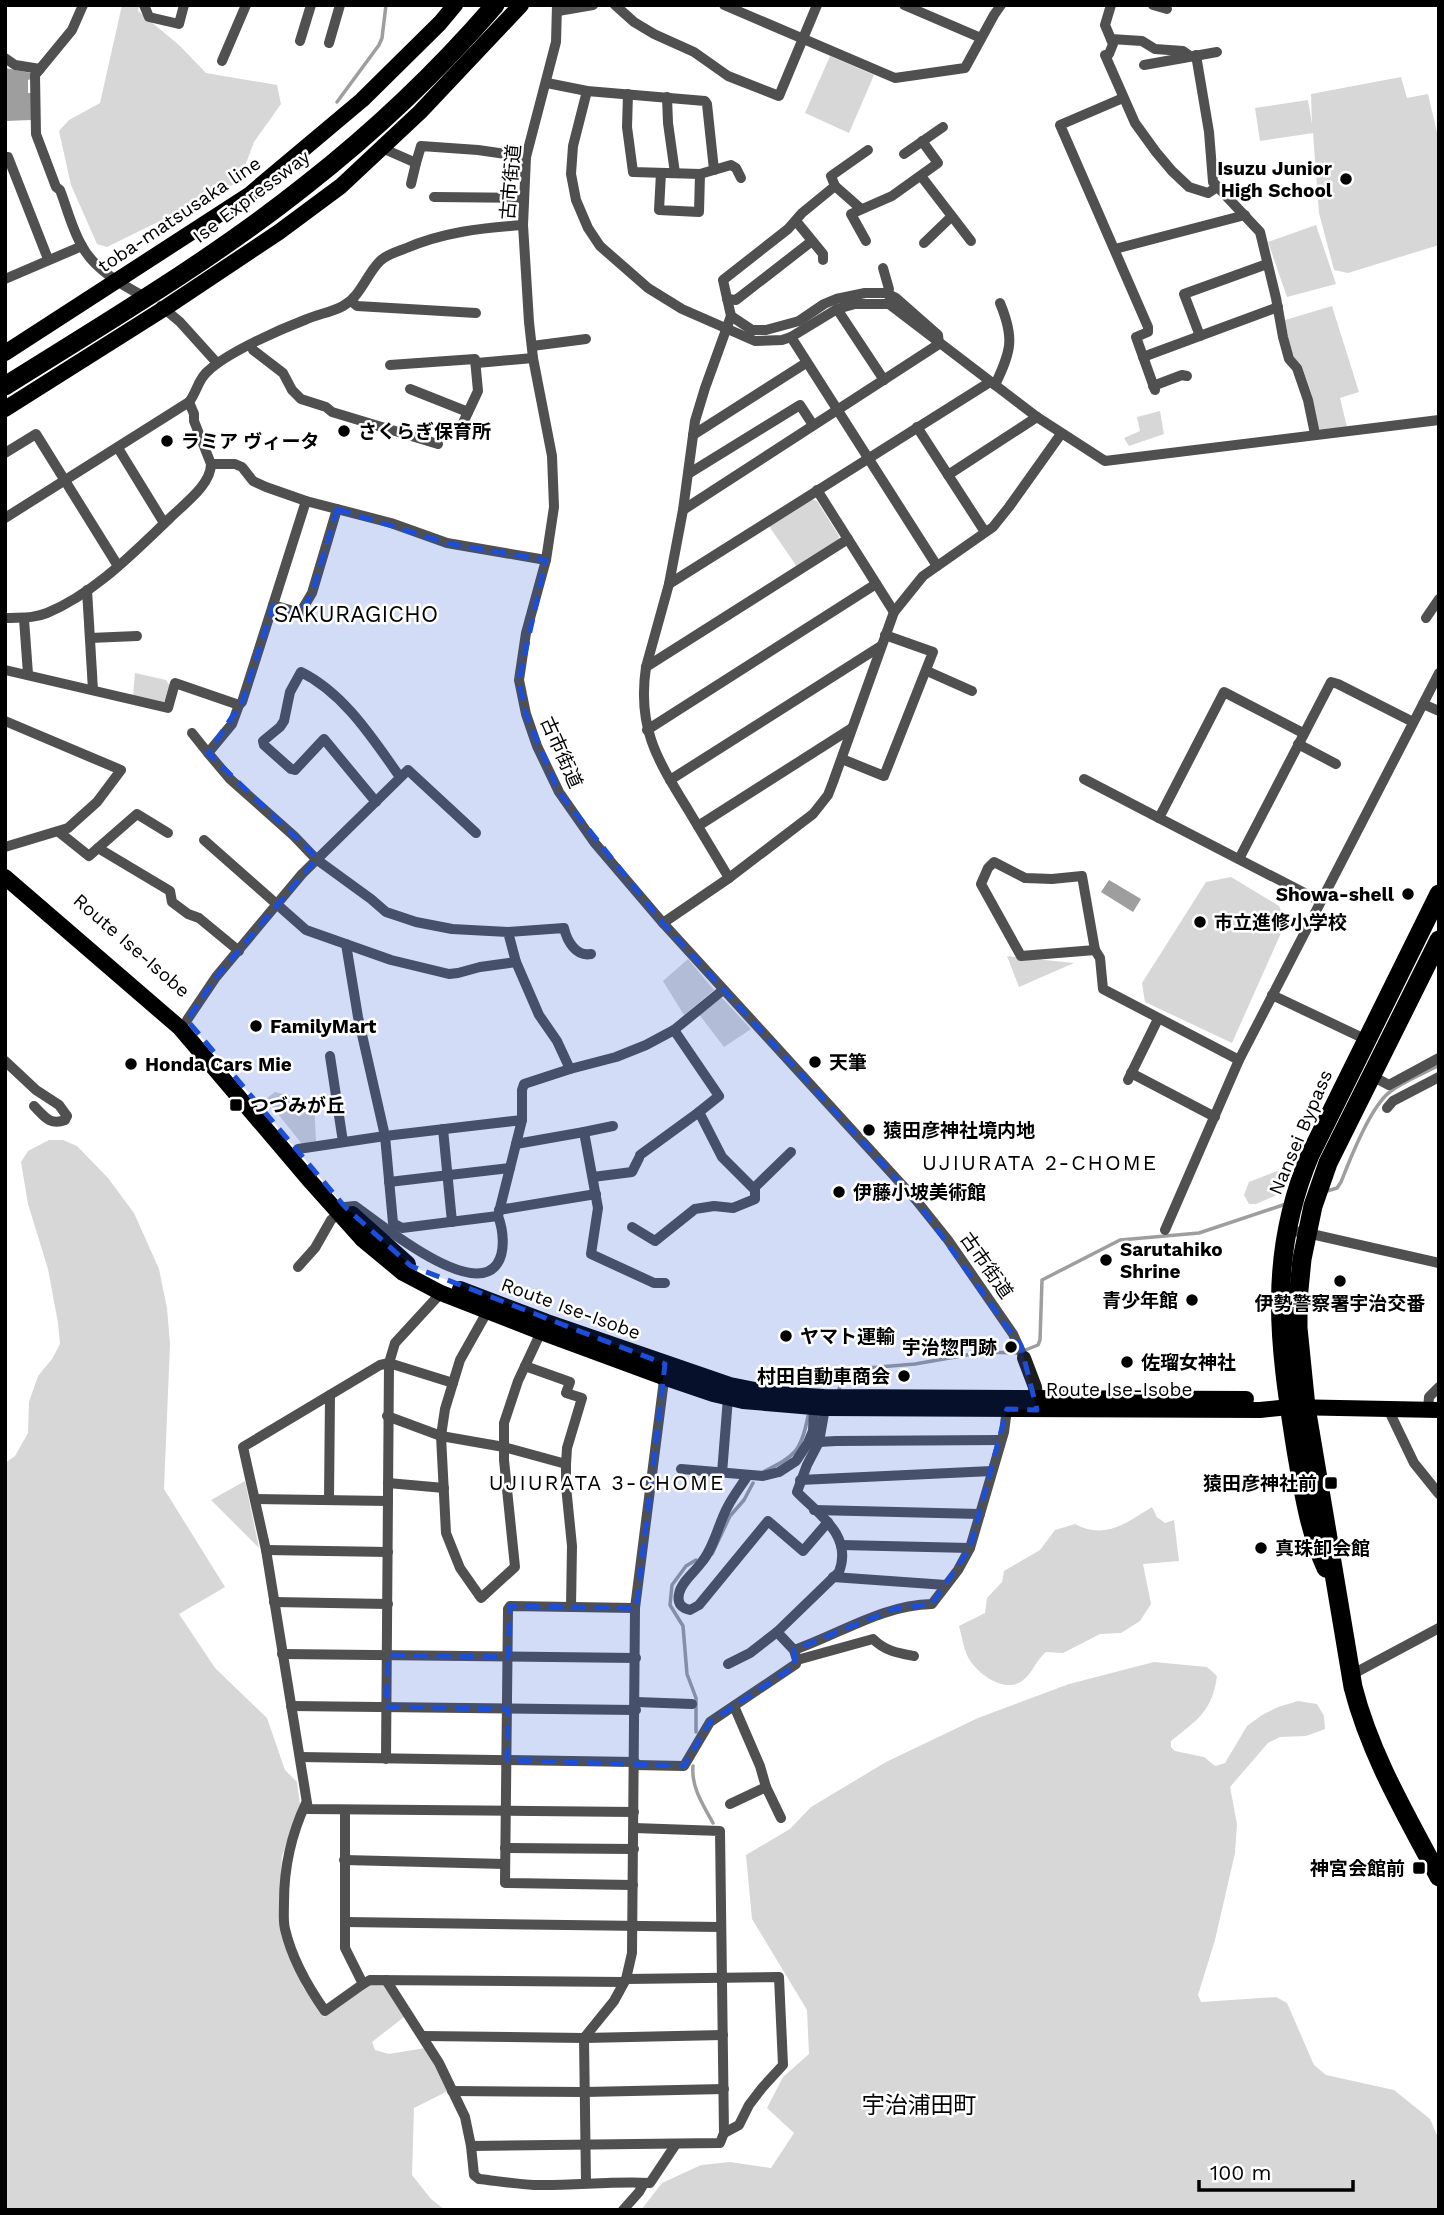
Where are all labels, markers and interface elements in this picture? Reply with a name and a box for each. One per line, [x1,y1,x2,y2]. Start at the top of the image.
street label: 古市街道 [496,143,525,221]
street label: Ise Expressway [188,145,315,248]
street label: toba-matsusaka line [94,151,265,277]
place label: Isuzu Junior High School [1217,157,1333,202]
marker: Isuzu Junior High School [1338,171,1354,187]
place label: さくらぎ保育所 [358,420,491,443]
marker: さくらぎ保育所 [336,423,352,439]
place label: ラミア ヴィータ [181,430,319,453]
marker: ラミア ヴィータ [159,433,175,449]
district label: SAKURAGICHO [274,601,438,628]
street label: 古市街道 [536,713,588,792]
place label: Showa-shell [1276,883,1395,906]
marker: Showa-shell [1400,886,1416,902]
street label: Route Ise-Isobe [69,889,195,1002]
place label: 市立進修小学校 [1214,911,1347,934]
marker: 市立進修小学校 [1192,914,1208,930]
place label: FamilyMart [270,1015,377,1038]
marker: FamilyMart [248,1018,264,1034]
place label: 天筆 [829,1051,867,1074]
place label: Honda Cars Mie [145,1053,292,1076]
marker: 天筆 [807,1054,823,1070]
marker: Honda Cars Mie [123,1056,139,1072]
street label: Nansei Bypass [1264,1066,1337,1198]
place label: つづみが丘 [250,1094,345,1117]
marker: つづみが丘 [228,1097,244,1113]
place label: 猿田彦神社境内地 [883,1119,1035,1142]
marker: 猿田彦神社境内地 [861,1122,877,1138]
district label: UJIURATA 2-CHOME [922,1150,1158,1175]
place label: 伊藤小坡美術館 [853,1181,986,1204]
marker: 伊藤小坡美術館 [831,1184,847,1200]
street label: 古市街道 [955,1228,1018,1303]
place label: Sarutahiko Shrine [1120,1238,1223,1283]
marker: Sarutahiko Shrine [1098,1252,1114,1268]
street label: Route Ise-Isobe [498,1273,644,1344]
marker: 伊勢警察署宇治交番 [1332,1273,1348,1289]
place label: 青少年館 [1102,1289,1178,1312]
marker: 青少年館 [1184,1292,1200,1308]
place label: 伊勢警察署宇治交番 [1254,1292,1426,1315]
place label: ヤマト運輸 [800,1325,895,1348]
marker: ヤマト運輸 [778,1328,794,1344]
place label: 宇治惣門跡 [902,1336,997,1359]
marker: 宇治惣門跡 [1003,1339,1019,1355]
place label: 佐瑠女神社 [1141,1351,1236,1374]
marker: 佐瑠女神社 [1119,1354,1135,1370]
place label: 村田自動車商会 [757,1365,890,1388]
marker: 村田自動車商会 [896,1368,912,1384]
street label: Route Ise-Isobe [1046,1378,1192,1401]
district label: UJIURATA 3-CHOME [489,1470,725,1495]
place label: 猿田彦神社前 [1203,1472,1317,1495]
marker: 猿田彦神社前 [1323,1475,1339,1491]
place label: 真珠卸会館 [1275,1537,1370,1560]
marker: 真珠卸会館 [1253,1540,1269,1556]
place label: 神宮会館前 [1310,1857,1405,1880]
marker: 神宮会館前 [1411,1860,1427,1876]
district label: 宇治浦田町 [862,2092,977,2119]
scale bar [1199,2148,1353,2192]
text: 100 m [1210,2160,1272,2185]

